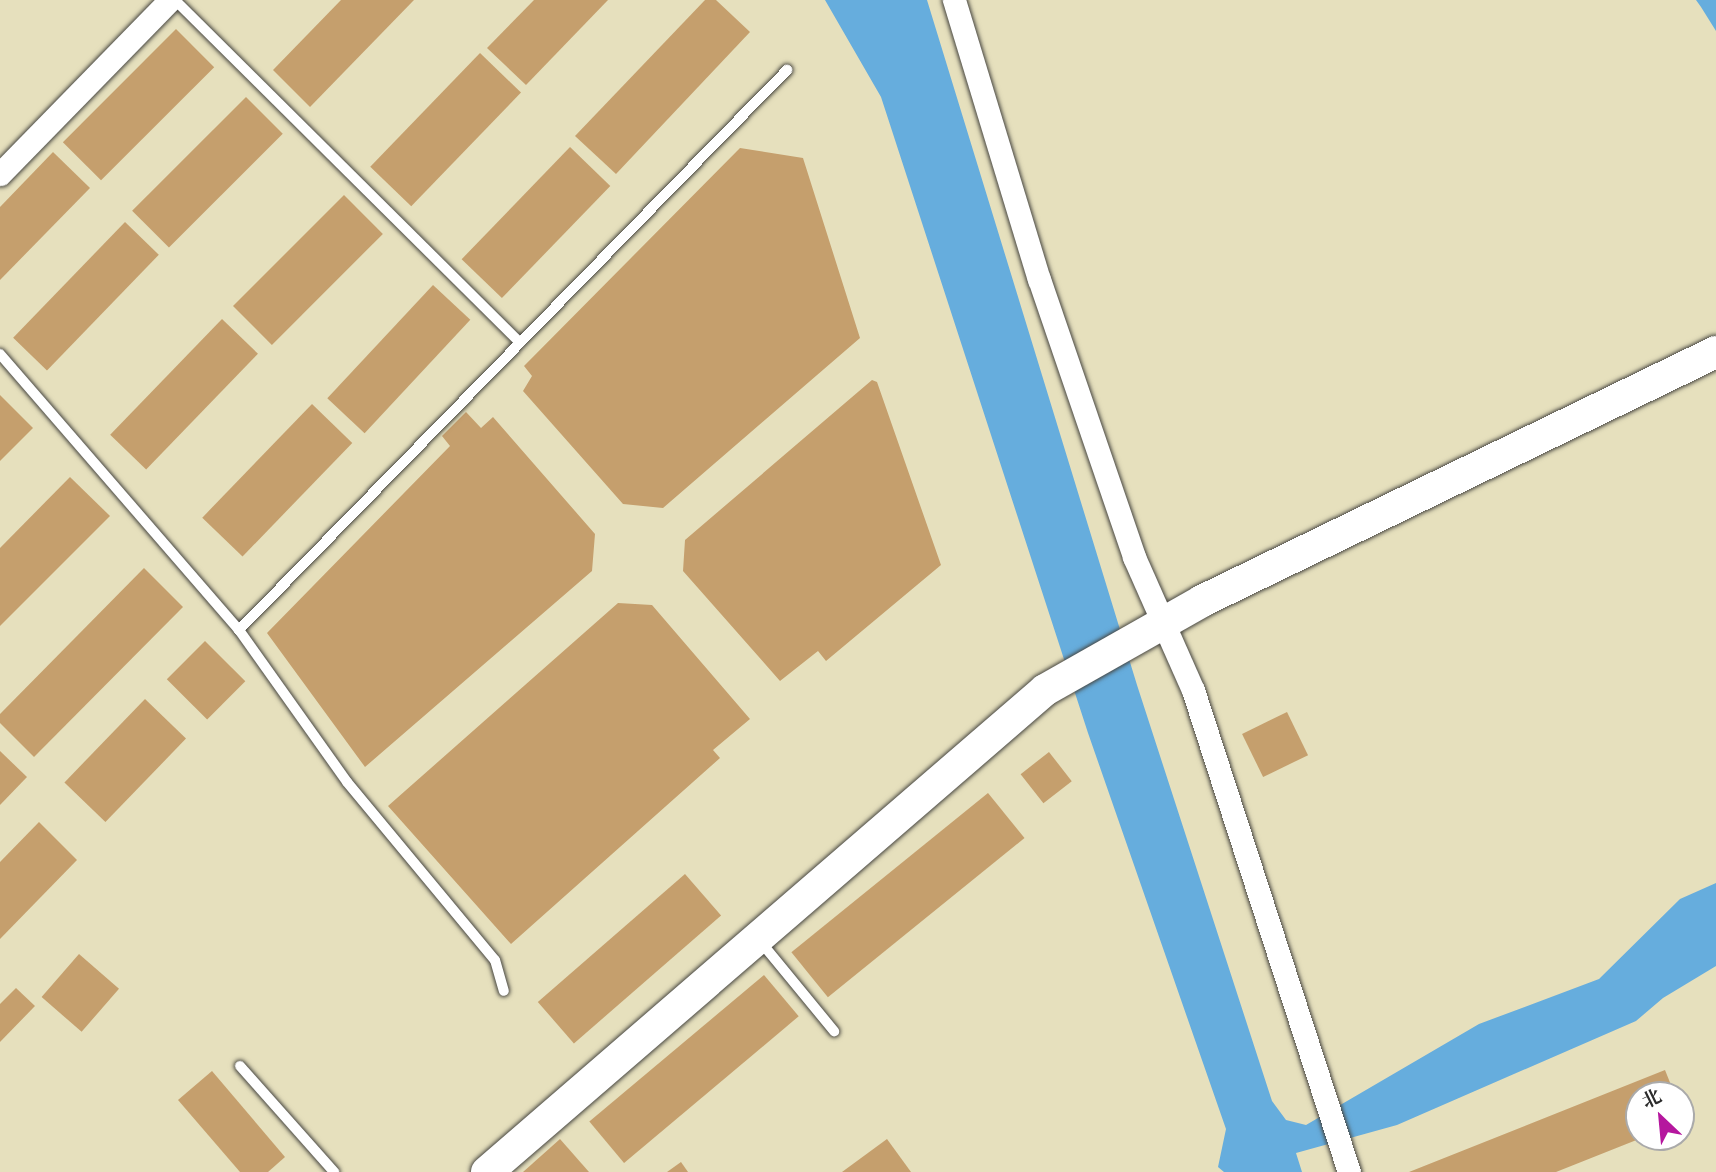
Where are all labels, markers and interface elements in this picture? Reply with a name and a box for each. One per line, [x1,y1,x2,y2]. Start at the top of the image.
north arrow [1625,1081,1695,1151]
text: 北 [1637,1083,1666,1115]

